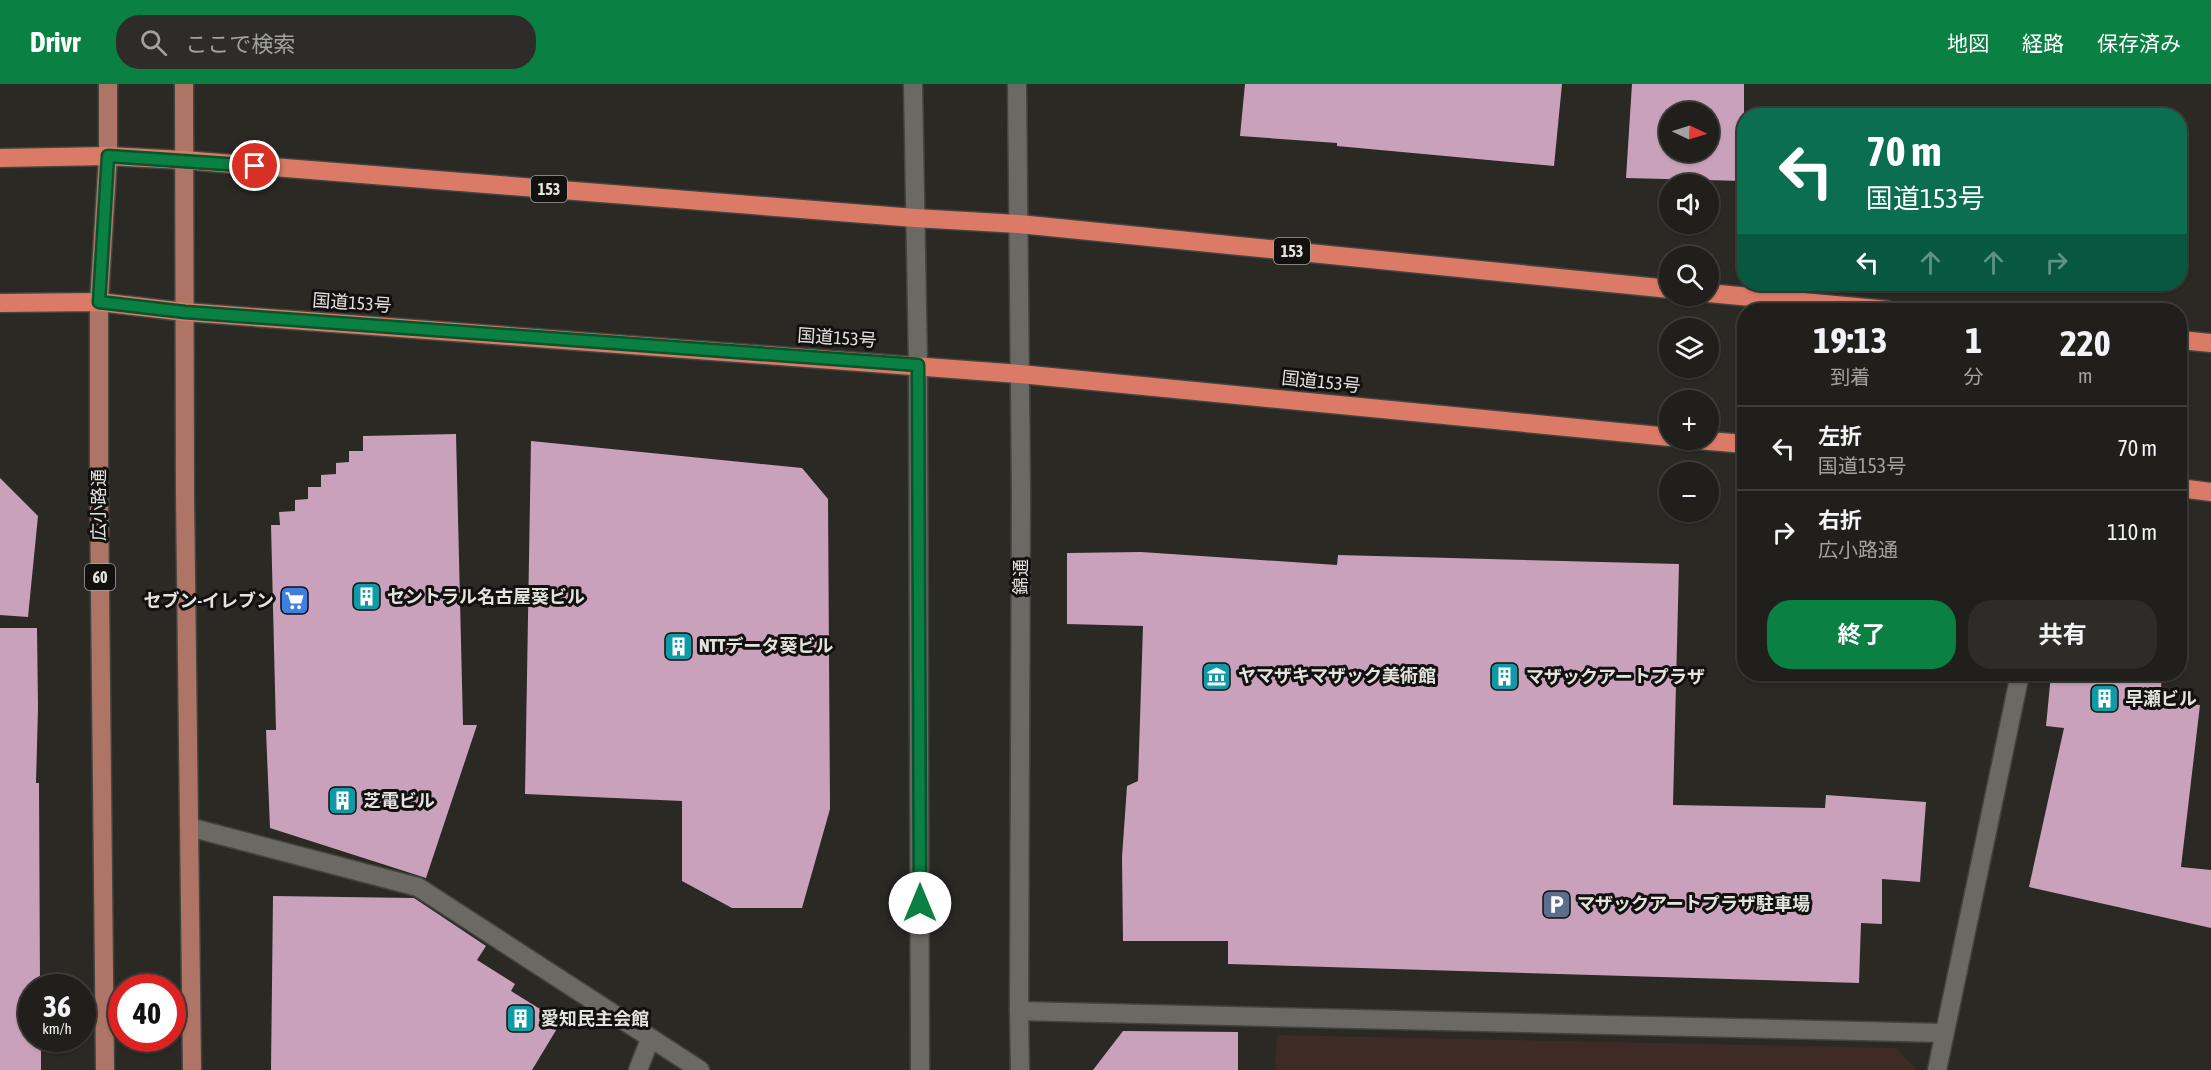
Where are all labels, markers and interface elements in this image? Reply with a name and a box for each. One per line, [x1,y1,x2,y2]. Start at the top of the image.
search box [116,15,536,69]
text: Drivr [30,26,80,58]
icon: search [137,26,170,59]
text: ここで検索 [185,31,295,57]
text: 地図 [1947,31,1989,55]
text: 経路 [2022,31,2064,55]
text: 保存済み [2097,31,2181,55]
north arrow [1659,102,1719,162]
map controls [1659,102,1719,522]
text: 70 m [1866,127,1941,175]
icon: left [1767,132,1845,210]
pin [229,140,280,191]
icon: arrive [238,149,271,182]
button: sound [1659,174,1719,234]
road number: 153 [531,176,567,202]
text: 国道153号 [1866,183,1985,214]
road number: 153 [1274,238,1310,264]
button: search [1659,246,1719,306]
icon: left [1851,246,1884,279]
icon: ahead [1914,246,1947,279]
icon: ahead [1977,246,2010,279]
icon: right [2040,246,2073,279]
street label: 国道153号 [312,289,392,316]
button: layers [1659,318,1719,378]
text: 19:13 [1813,319,1887,361]
text: 1 [1965,319,1982,361]
text: 220 [2060,322,2111,364]
street label: 国道153号 [797,324,877,351]
text: m [2078,364,2093,387]
text: 到着 [1830,365,1870,388]
text: 分 [1964,365,1984,388]
street label: 国道153号 [1280,367,1362,396]
button: + [1659,390,1719,450]
text: 左折 [1818,423,1862,449]
icon: left [1767,432,1800,465]
text: 70 m [2117,435,2157,461]
text: 国道153号 [1818,454,1906,477]
button: − [1659,462,1719,522]
street label: 広小路通 [88,469,109,541]
text: 右折 [1818,507,1862,533]
icon: right [1767,516,1800,549]
text: 110 m [2107,519,2157,545]
text: 広小路通 [1818,538,1898,561]
street label: 錦通 [1010,559,1031,595]
road number: 60 [85,564,115,590]
building icon: セントラル名古屋葵ビル [350,581,382,613]
supermarket icon: セブン-イレブン [279,585,311,617]
place label: セントラル名古屋葵ビル [387,586,585,607]
place label: セブン-イレブン [144,590,274,611]
button: 終了 [1767,600,1956,669]
button: 共有 [1968,600,2157,669]
building icon: NTTデータ葵ビル [662,630,694,662]
place label: NTTデータ葵ビル [699,635,833,656]
museum icon: ヤマザキマザック美術館 [1201,660,1233,692]
building icon: マザックアートプラザ [1489,661,1521,693]
place label: ヤマザキマザック美術館 [1238,665,1436,686]
place label: マザックアートプラザ [1526,666,1705,687]
building icon: 早瀬ビル [2088,683,2120,715]
place label: 早瀬ビル [2125,688,2197,709]
building icon: 芝電ビル [326,785,358,817]
place label: 芝電ビル [363,790,435,811]
position arrow [888,871,952,935]
parking icon: マザックアートプラザ駐車場 [1540,888,1572,920]
place label: マザックアートプラザ駐車場 [1577,893,1810,914]
speed limit sign: 40 [108,974,186,1052]
text: 36 [43,989,71,1023]
building icon: 愛知民主会館 [504,1003,536,1035]
place label: 愛知民主会館 [541,1008,649,1029]
text: km/h [42,1020,72,1037]

